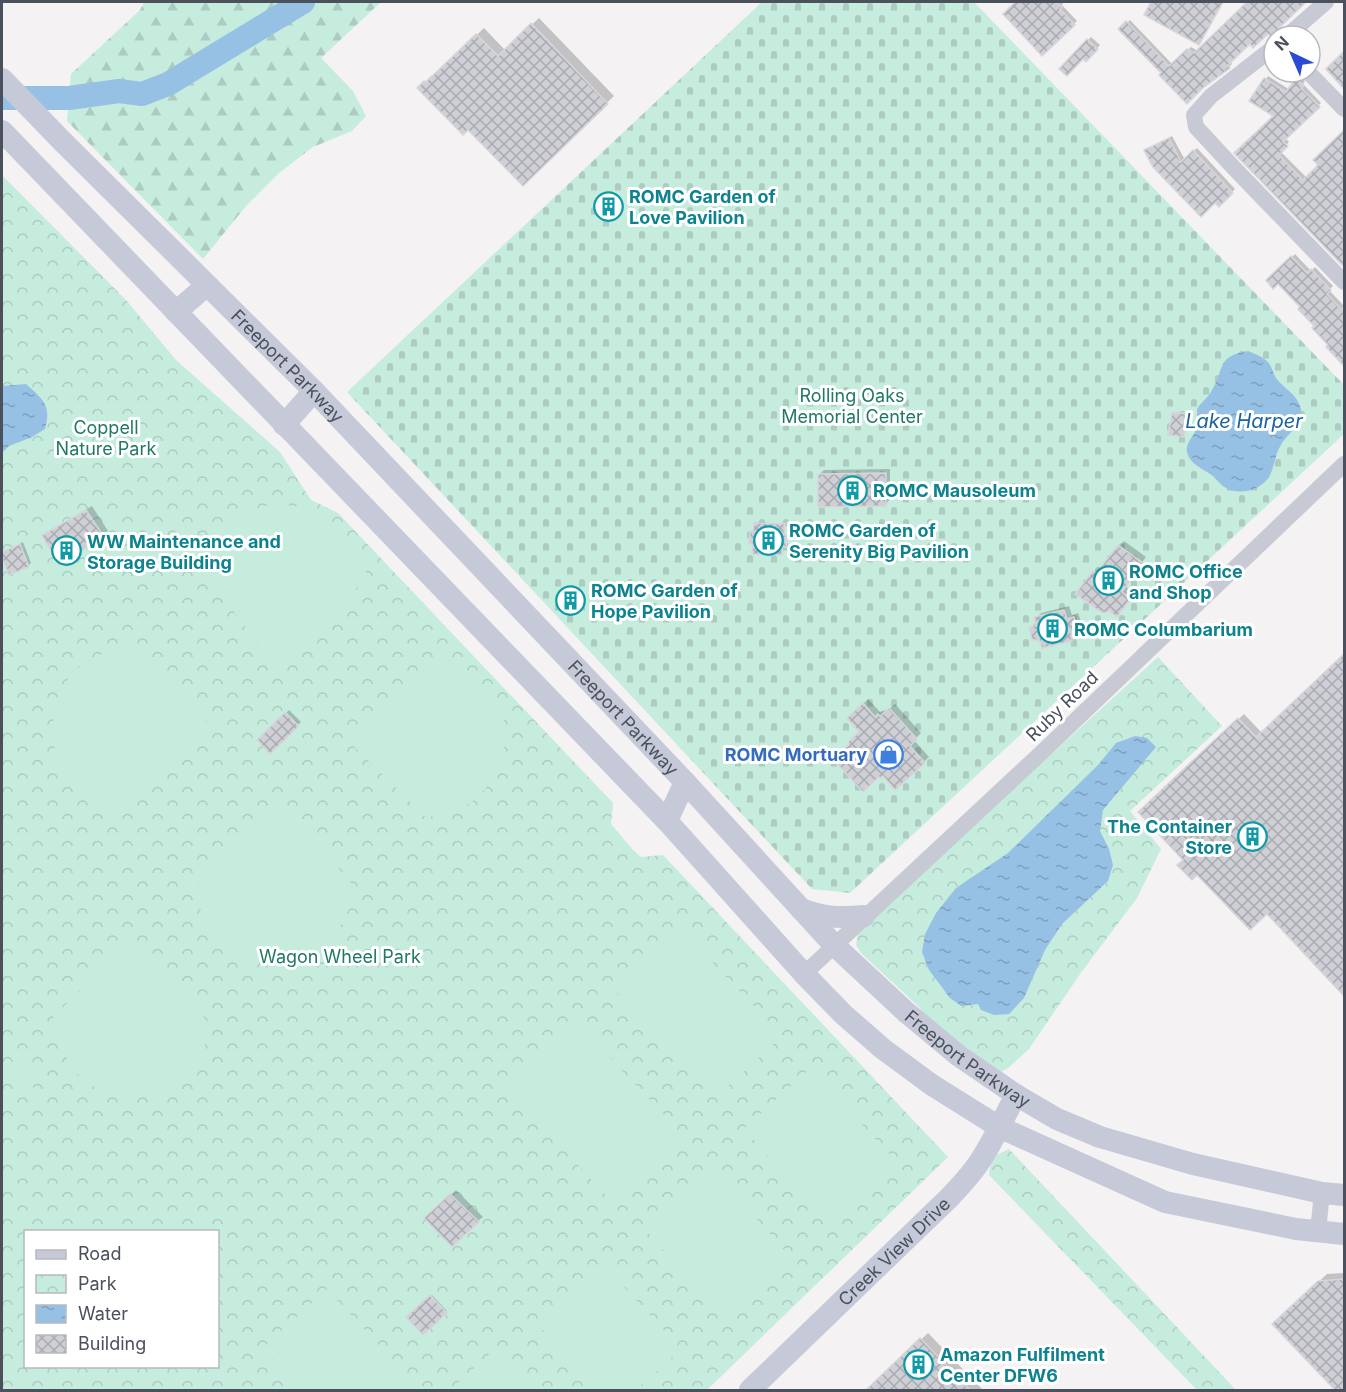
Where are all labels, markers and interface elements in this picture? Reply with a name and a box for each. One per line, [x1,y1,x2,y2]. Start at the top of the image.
north arrow [1262,24,1322,84]
text: N [1270,32,1293,55]
place label: ROMC Garden of Love Pavilion [629,186,776,228]
building icon: ROMC Garden of Love Pavilion [592,190,624,222]
street label: Freeport Parkway [227,305,349,427]
park label: Rolling Oaks Memorial Center [781,385,923,427]
water label: Lake Harper [1185,409,1303,433]
park label: Coppell Nature Park [56,417,157,459]
building icon: ROMC Mausoleum [836,474,868,506]
place label: ROMC Mausoleum [873,480,1036,501]
place label: ROMC Garden of Serenity Big Pavilion [789,520,969,562]
building icon: ROMC Garden of Serenity Big Pavilion [752,524,784,556]
place label: WW Maintenance and Storage Building [87,531,281,573]
building icon: WW Maintenance and Storage Building [50,535,82,567]
place label: ROMC Office and Shop [1129,561,1243,603]
building icon: ROMC Office and Shop [1092,565,1124,597]
place label: ROMC Garden of Hope Pavilion [591,580,738,622]
building icon: ROMC Garden of Hope Pavilion [554,584,586,616]
building icon: ROMC Columbarium [1037,613,1069,645]
place label: ROMC Columbarium [1074,619,1253,640]
street label: Freeport Parkway [564,655,683,779]
street label: Ruby Road [1022,667,1102,745]
shop icon: ROMC Mortuary [872,738,904,770]
place label: ROMC Mortuary [725,744,867,765]
place label: The Container Store [1107,816,1232,858]
building icon: The Container Store [1237,820,1269,852]
park label: Wagon Wheel Park [259,946,421,967]
street label: Freeport Parkway [901,1005,1034,1112]
street label: Creek View Drive [834,1193,954,1310]
legend [24,1230,219,1368]
text: Road [78,1243,121,1264]
text: Park [78,1273,117,1294]
text: Water [78,1303,128,1324]
text: Building [78,1333,146,1354]
place label: Amazon Fulfilment Center DFW6 [940,1344,1105,1386]
building icon: Amazon Fulfilment Center DFW6 [903,1348,935,1380]

